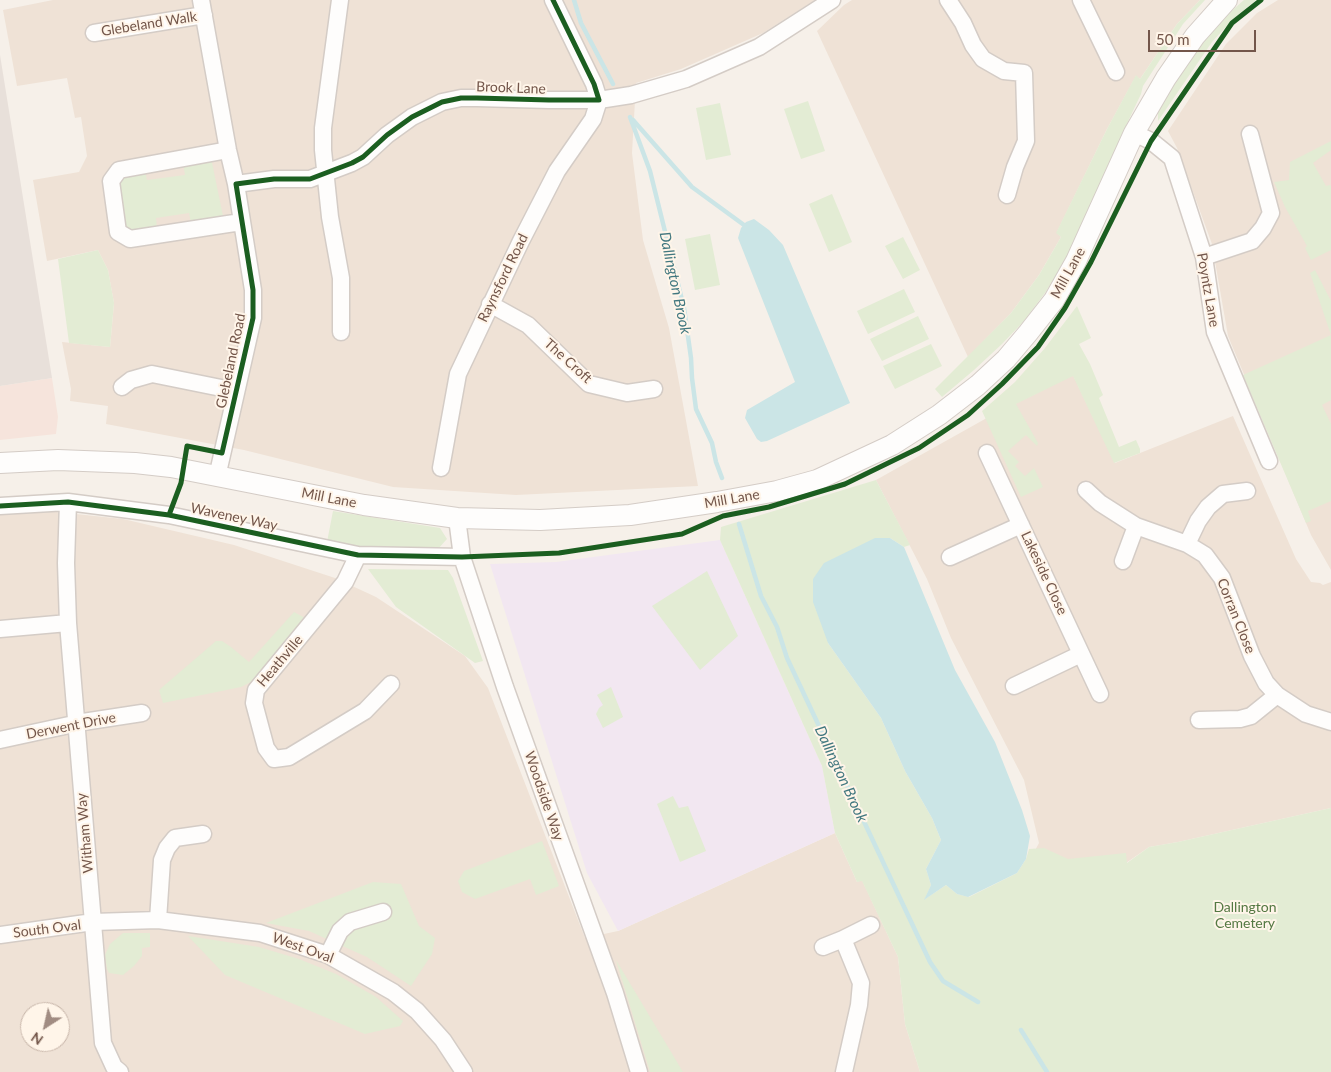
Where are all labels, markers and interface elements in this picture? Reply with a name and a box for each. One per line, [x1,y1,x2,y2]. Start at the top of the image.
street label: Glebeland Walk [100,8,198,40]
scale bar [1151,20,1258,52]
text: 50 m [1156,30,1190,48]
street label: Brook Lane [476,78,546,98]
water label: Dallington Brook [655,230,695,336]
street label: Raynsford Road [474,231,532,325]
street label: Mill Lane [1047,245,1089,301]
street label: Poyntz Lane [1193,252,1223,328]
street label: Glebeland Road [213,312,249,410]
street label: The Croft [541,335,595,387]
street label: Mill Lane [300,484,358,512]
street label: Mill Lane [703,486,761,512]
street label: Waveney Way [189,500,279,534]
street label: Lakeside Close [1017,528,1071,618]
street label: Corran Close [1213,576,1259,656]
street label: Heathville [254,632,306,690]
street label: Derwent Drive [25,709,117,743]
water label: Dallington Brook [811,723,871,825]
street label: Woodside Way [521,749,567,843]
street label: Witham Way [73,792,97,874]
park label: Dallington Cemetery [1213,899,1277,932]
street label: South Oval [12,917,82,941]
street label: West Oval [270,929,336,967]
north arrow [20,1002,70,1052]
text: N [27,1029,46,1049]

